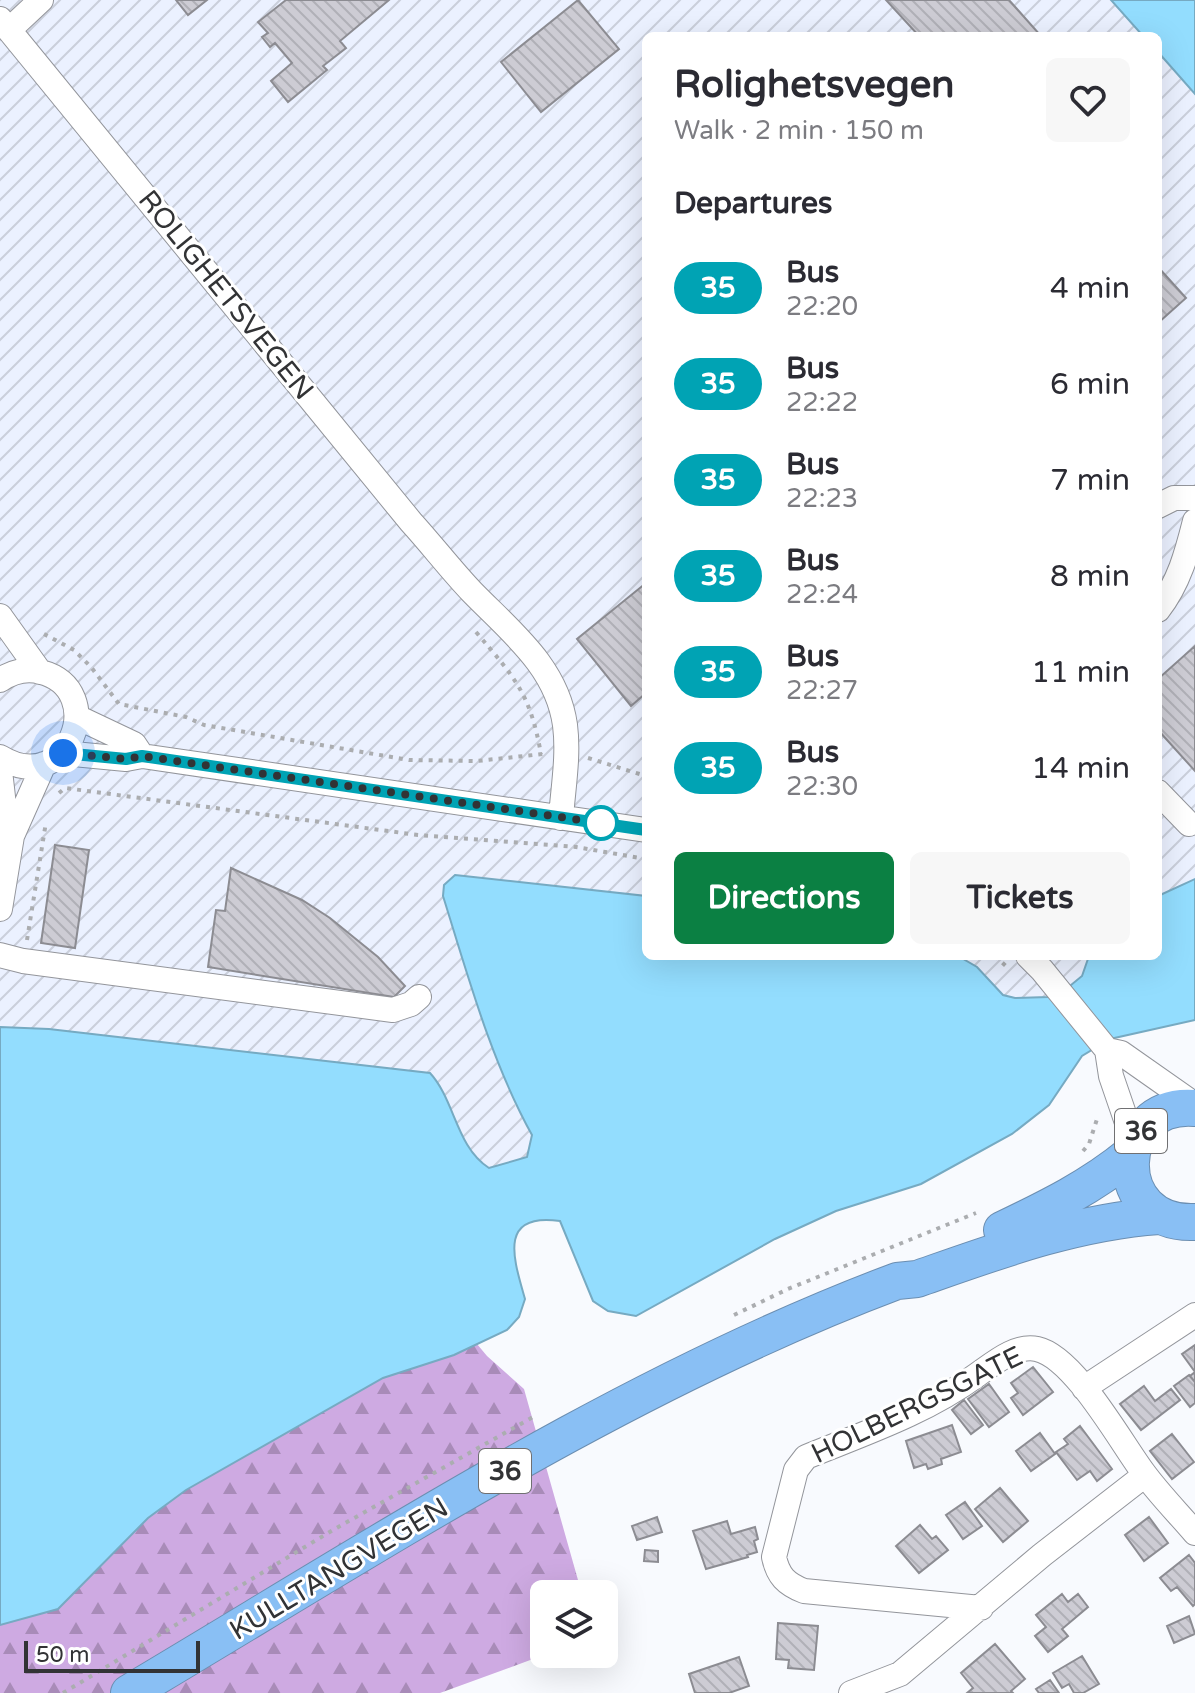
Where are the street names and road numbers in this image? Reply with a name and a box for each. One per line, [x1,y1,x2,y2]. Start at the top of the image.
street label: ROLIGHETSVEGEN [131,183,321,407]
road number: 36 [1115,1109,1167,1153]
street label: HOLBERGSGATE [806,1339,1028,1471]
road number: 36 [479,1449,531,1493]
street label: KULLTANGVEGEN [224,1490,454,1648]

